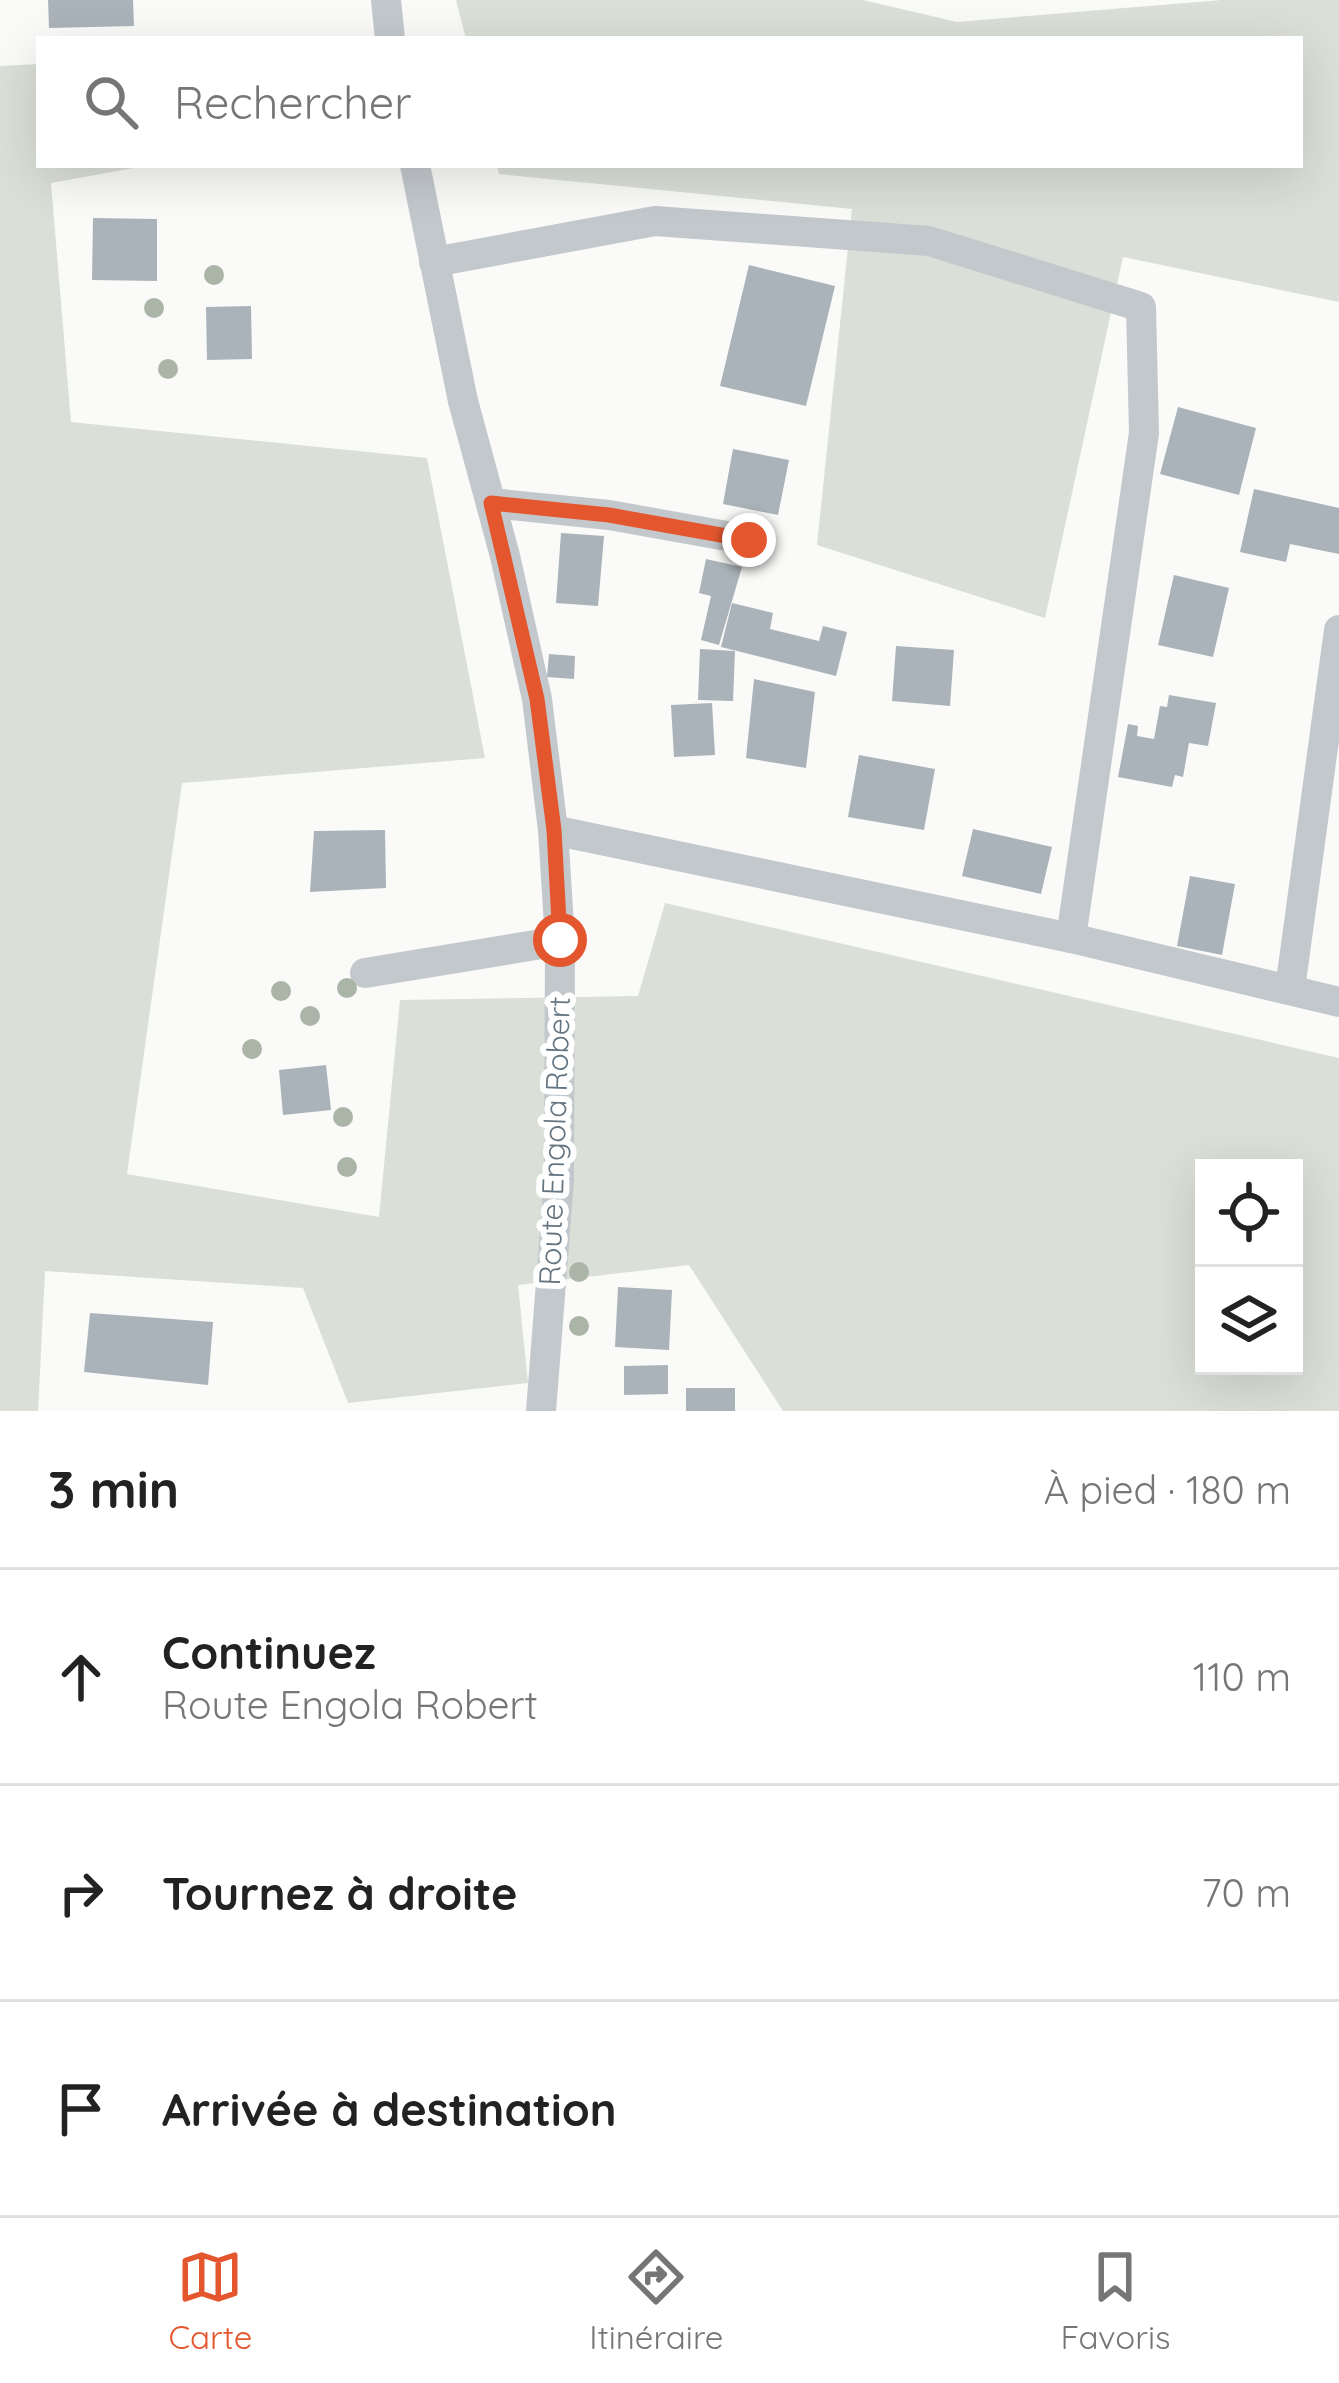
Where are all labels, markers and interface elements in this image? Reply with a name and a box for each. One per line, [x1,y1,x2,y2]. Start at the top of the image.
search box [36,36,1303,168]
icon: search [78,69,144,135]
text: Rechercher [174,74,412,130]
route end [722,513,776,567]
route start [533,913,587,967]
street label: Route Engola Robert [530,996,578,1286]
map controls [1195,1159,1303,1375]
button: locate [1195,1159,1303,1267]
button: layers [1195,1267,1303,1375]
text: 3 min [48,1457,179,1521]
text: À pied · 180 m [1044,1465,1291,1514]
text: Continuez [162,1624,376,1680]
icon: ahead [48,1644,114,1710]
text: 110 m [1193,1652,1291,1701]
text: Route Engola Robert [162,1680,538,1729]
icon: right [48,1860,114,1926]
text: Tournez à droite [162,1865,518,1921]
text: 70 m [1202,1868,1291,1917]
icon: arrive [48,2076,114,2142]
text: Arrivée à destination [162,2081,617,2137]
tab: Carte [168,2244,252,2357]
tab: Itinéraire [589,2244,724,2357]
tab: Favoris [1060,2244,1171,2357]

